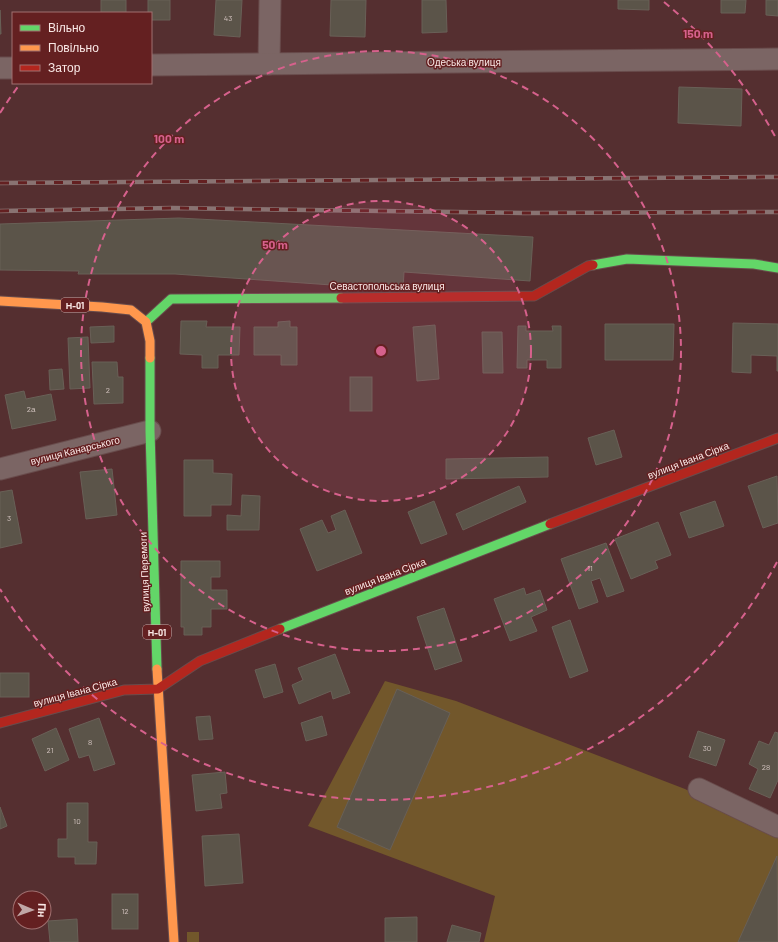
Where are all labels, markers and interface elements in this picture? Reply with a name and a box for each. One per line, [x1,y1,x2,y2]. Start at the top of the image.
legend [12,12,152,84]
house number: 43 [224,13,232,23]
text: Вільно [48,20,86,34]
text: 150 m [683,26,713,40]
text: Повільно [48,40,99,54]
street label: Одеська вулиця [427,56,501,68]
text: Затор [48,60,81,75]
text: 100 m [154,131,184,145]
text: 50 m [262,237,288,251]
street label: Севастопольська вулиця [329,280,445,292]
road number: Н-01 [61,298,89,312]
centre of rings [374,344,388,358]
house number: 2 [106,385,110,395]
house number: 2а [27,404,36,414]
street label: вулиця Канарського [29,433,121,467]
street label: вулиця Івана Сірка [646,439,731,481]
house number: 3 [7,513,11,523]
street label: вулиця Перемоги [137,532,151,612]
street label: вулиця Івана Сірка [343,555,428,597]
house number: 11 [587,563,593,573]
road number: Н-01 [143,625,171,639]
street label: вулиця Івана Сірка [32,675,119,709]
house number: 8 [88,737,92,747]
house number: 30 [703,743,711,753]
house number: 21 [47,745,54,755]
house number: 28 [762,762,770,772]
house number: 10 [73,816,81,826]
north arrow [12,890,52,930]
text: Пн [36,903,49,918]
house number: 12 [121,906,129,916]

